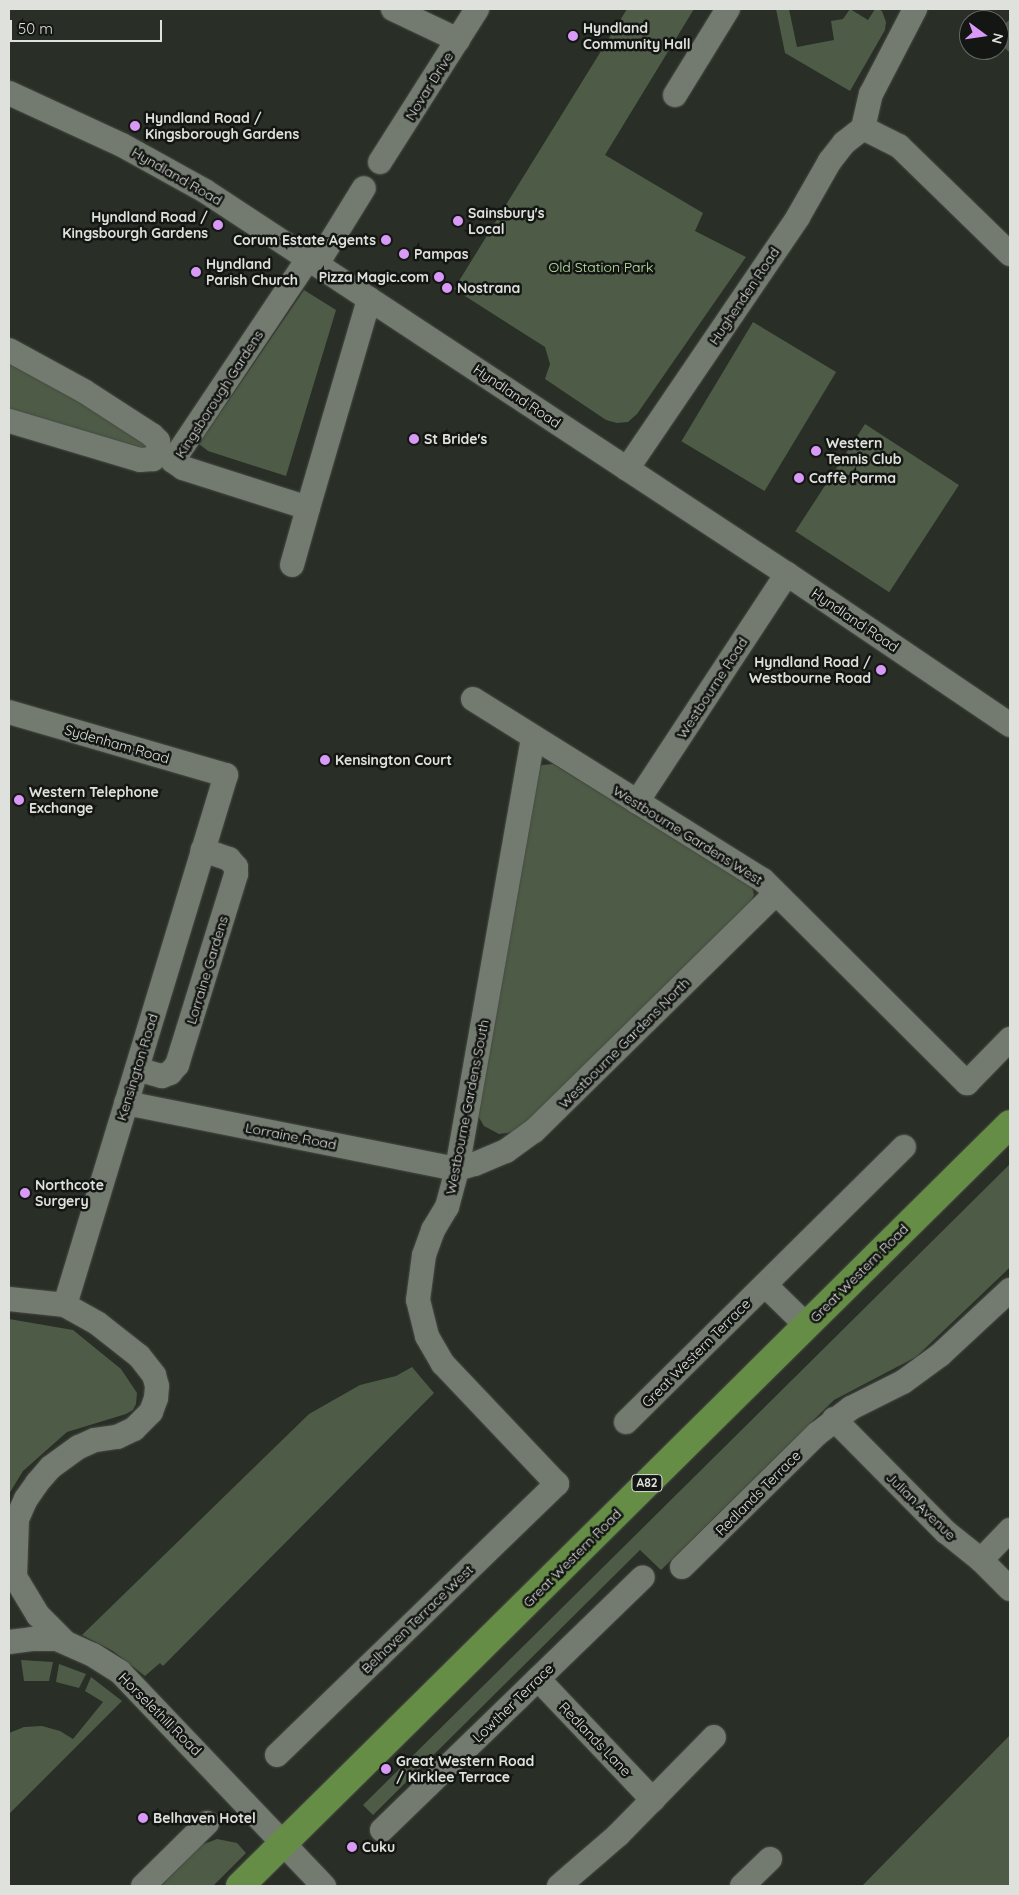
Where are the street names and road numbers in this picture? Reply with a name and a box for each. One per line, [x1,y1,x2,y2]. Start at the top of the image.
street label: Novar Drive [401,49,457,123]
street label: Hyndland Road [129,143,225,209]
street label: Hughenden Road [705,244,783,348]
street label: Kingsborough Gardens [171,327,267,461]
street label: Hyndland Road [470,361,564,431]
street label: Hyndland Road [808,585,902,655]
street label: Westbourne Road [673,634,751,742]
street label: Sydenham Road [63,721,171,767]
street label: Westbourne Gardens West [610,782,766,888]
street label: Lorraine Gardens [183,914,231,1026]
street label: Westbourne Gardens North [555,974,693,1112]
street label: Kensington Road [113,1011,161,1123]
street label: Westbourne Gardens South [442,1018,492,1196]
street label: Lorraine Road [244,1119,338,1153]
street label: Great Western Road [806,1220,912,1326]
street label: Great Western Terrace [638,1295,754,1411]
street label: Redlands Terrace [712,1447,804,1539]
street label: Julian Avenue [883,1469,959,1543]
road number: A82 [631,1474,663,1492]
street label: Great Western Road [519,1505,625,1611]
street label: Belhaven Terrace West [358,1561,476,1677]
street label: Lowther Terrace [469,1660,557,1746]
street label: Horselethill Road [115,1669,205,1759]
street label: Redlands Lane [556,1699,634,1779]

